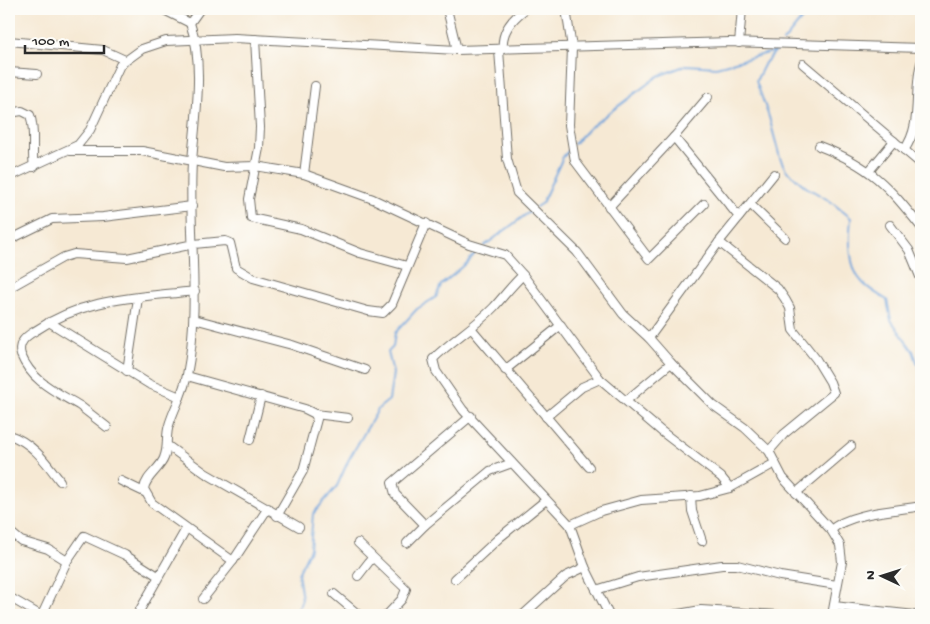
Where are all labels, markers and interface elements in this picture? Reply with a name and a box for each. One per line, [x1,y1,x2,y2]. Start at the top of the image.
scale bar [25,22,104,54]
text: 100 m [31,33,70,51]
north arrow [858,552,908,602]
text: N [863,570,880,580]

